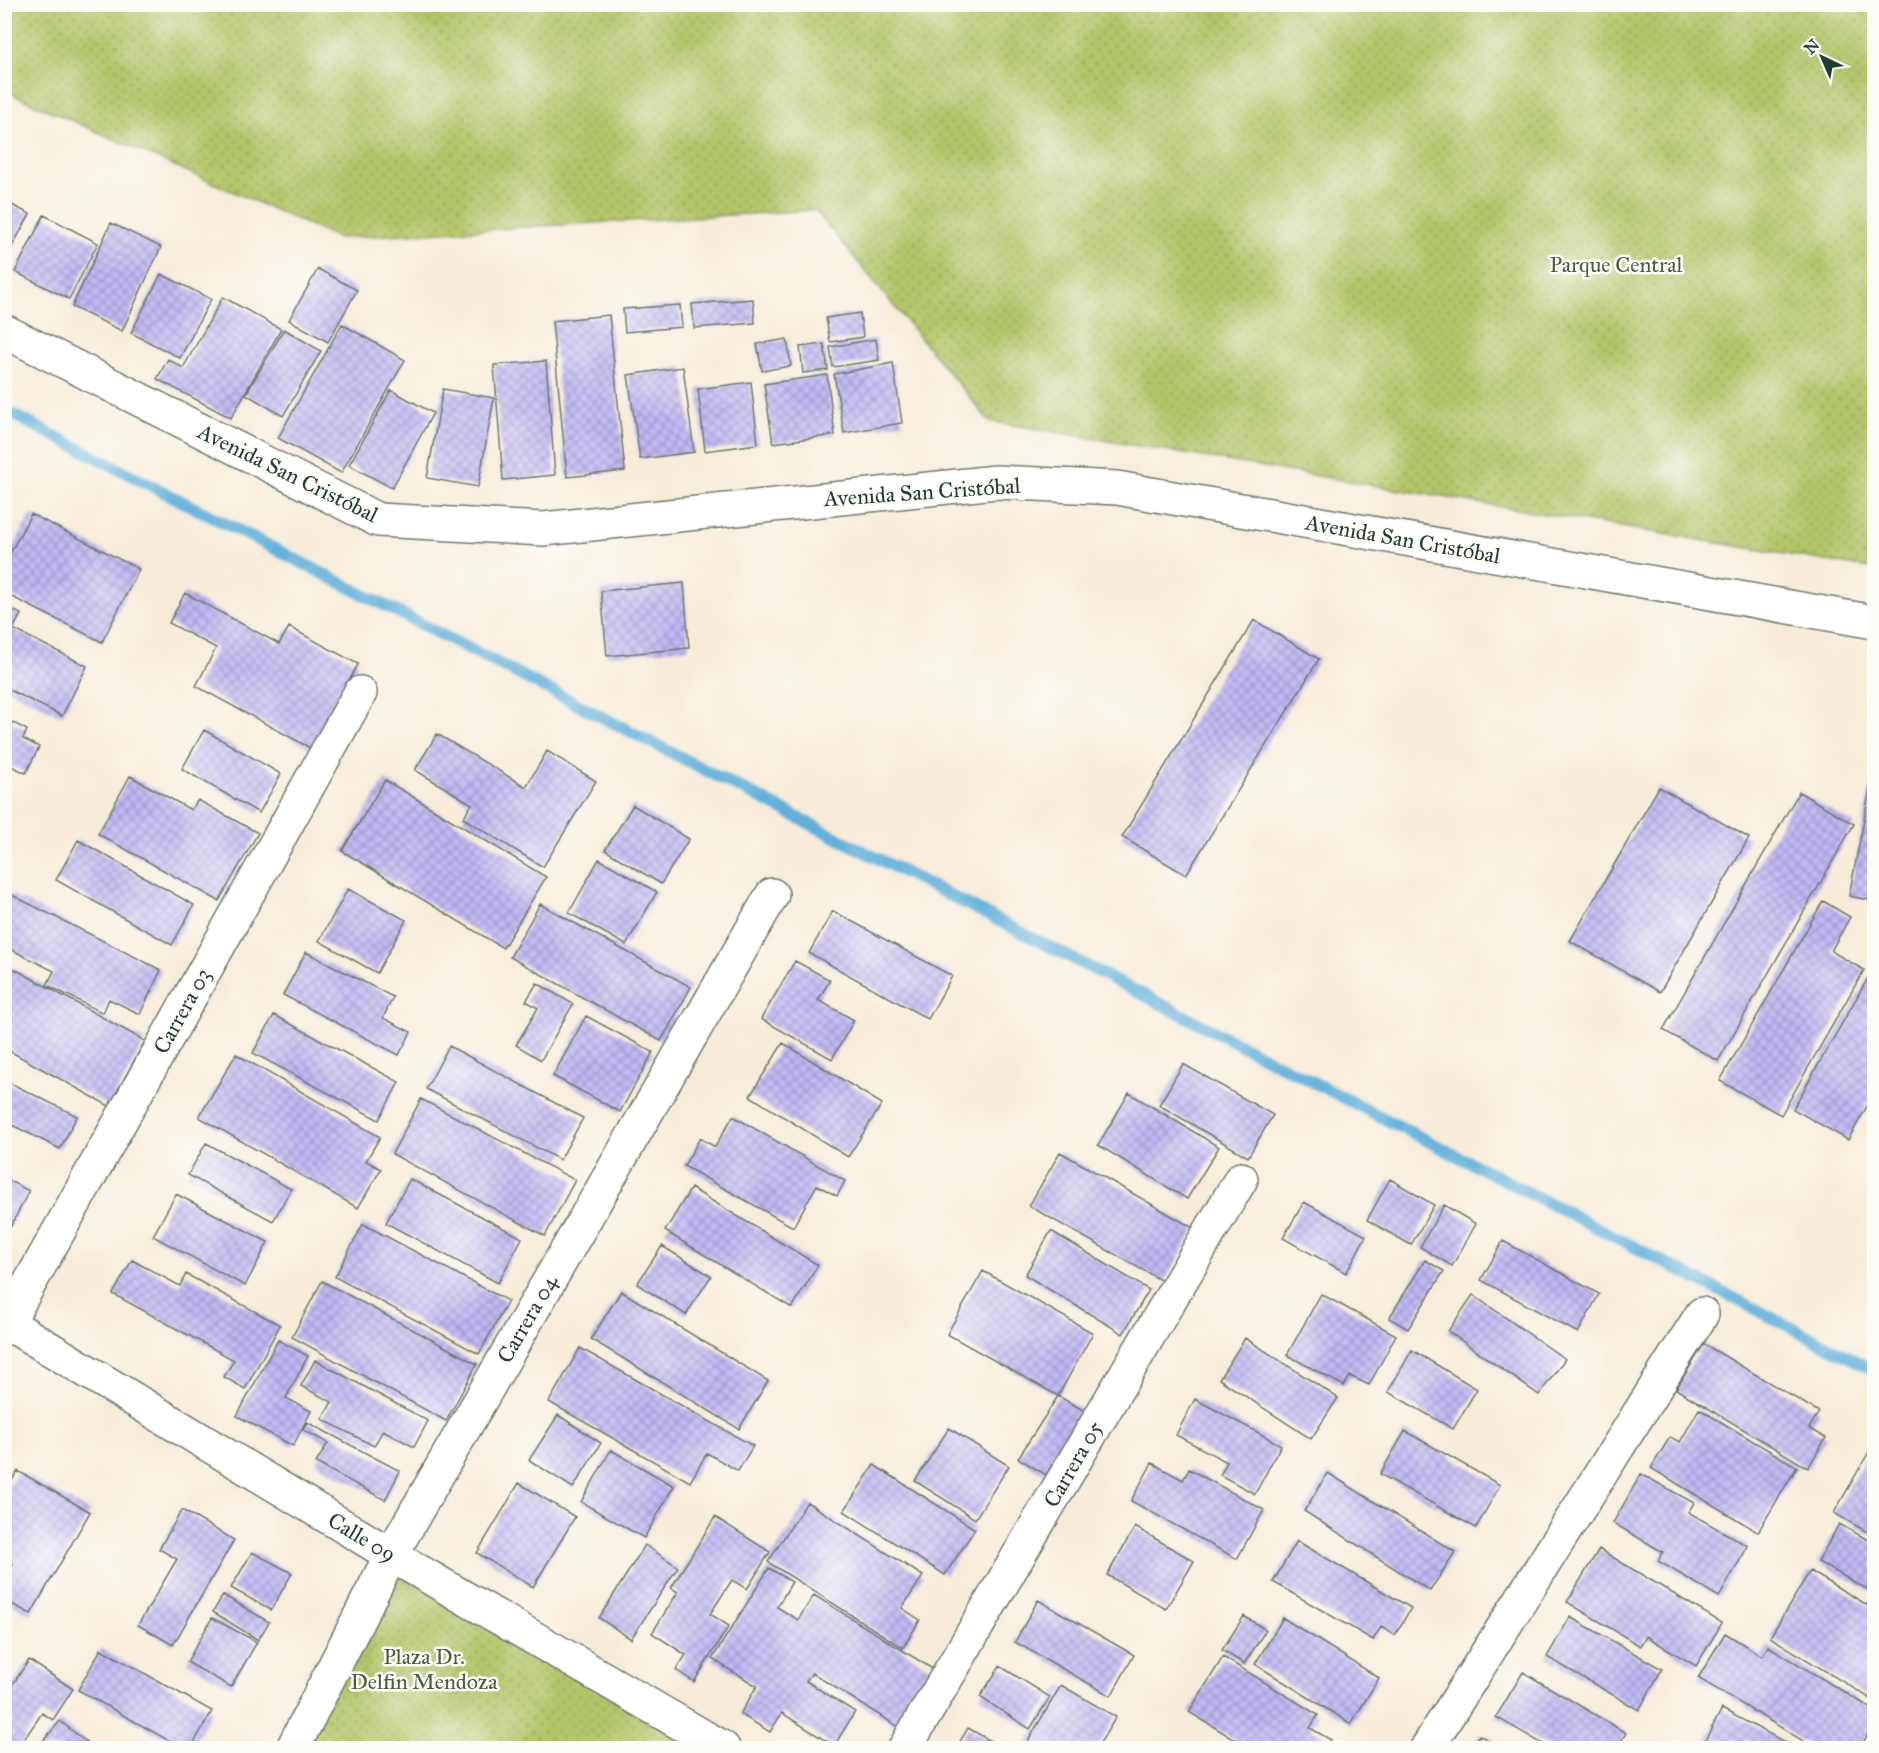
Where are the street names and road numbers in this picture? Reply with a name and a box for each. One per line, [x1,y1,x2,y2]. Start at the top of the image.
street label: Avenida San Cristóbal [193,417,383,528]
street label: Avenida San Cristóbal [822,472,1021,512]
street label: Avenida San Cristóbal [1303,508,1502,569]
street label: Carrera 03 [147,963,217,1059]
street label: Carrera 04 [491,1270,563,1368]
street label: Carrera 05 [1038,1416,1108,1512]
street label: Calle 09 [323,1506,401,1568]

